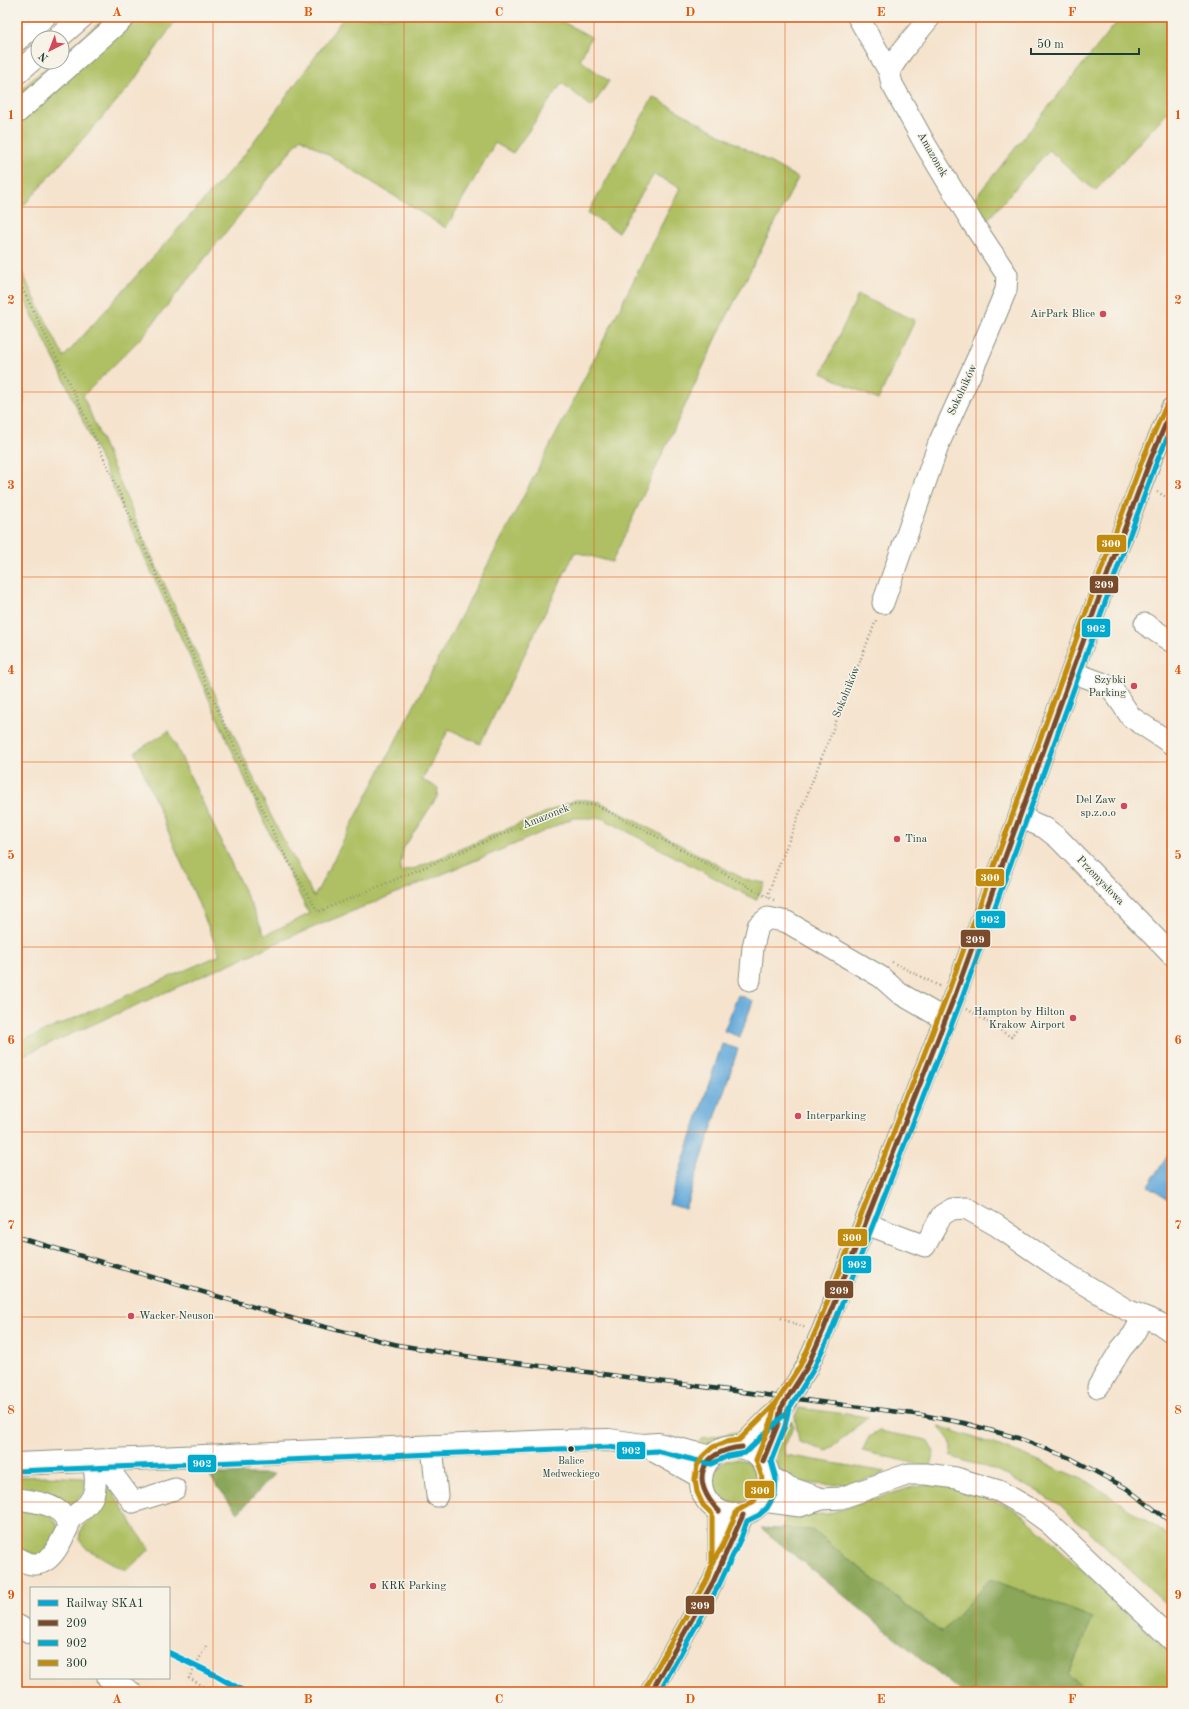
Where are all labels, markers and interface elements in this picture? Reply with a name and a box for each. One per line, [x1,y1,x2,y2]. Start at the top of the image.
text: A [112,6,122,19]
text: B [303,6,313,19]
text: C [495,6,503,19]
text: D [685,6,695,19]
text: E [877,6,886,19]
text: F [1068,6,1077,19]
north arrow [30,30,70,70]
scale bar [1031,30,1139,56]
text: 50 m [1037,38,1064,51]
text: N [37,49,51,63]
text: 1 [7,109,15,122]
text: 1 [1174,109,1182,122]
street label: Amazonek [915,131,949,179]
text: 2 [7,294,15,307]
text: 2 [1174,294,1182,307]
place label: AirPark Blice [1030,309,1095,320]
marker: AirPark Blice [1098,309,1108,319]
street label: Sokolników [946,362,980,417]
text: 3 [7,479,15,492]
text: 3 [1174,479,1182,492]
line badge: 300 [1096,534,1127,553]
text: 300 [1101,539,1121,550]
line badge: 209 [1089,575,1119,594]
text: 209 [1094,580,1114,591]
line badge: 902 [1081,618,1111,638]
text: 902 [1086,624,1106,635]
text: 4 [7,664,15,677]
street label: Sokolników [832,664,863,719]
text: 4 [1174,664,1182,677]
place label: Szybki Parking [1088,675,1126,699]
marker: Szybki Parking [1129,681,1139,691]
place label: Del Zaw sp.z.o.o [1075,795,1116,819]
marker: Del Zaw sp.z.o.o [1119,801,1129,811]
street label: Amazonek [521,803,571,831]
marker: Tina [892,834,902,844]
place label: Tina [905,834,928,845]
text: 5 [7,849,15,862]
text: 5 [1174,849,1182,862]
street label: Przemysłowa [1074,854,1126,908]
line badge: 300 [975,868,1005,887]
text: 300 [980,873,1000,884]
line badge: 902 [975,910,1006,929]
text: 902 [980,915,1000,926]
line badge: 209 [960,929,991,948]
text: 209 [965,935,985,946]
place label: Hampton by Hilton Krakow Airport [974,1007,1065,1031]
marker: Hampton by Hilton Krakow Airport [1068,1013,1078,1023]
text: 6 [7,1034,15,1047]
text: 6 [1174,1034,1182,1047]
marker: Interparking [793,1111,803,1121]
place label: Interparking [806,1111,866,1122]
text: 7 [7,1219,15,1232]
text: 7 [1174,1219,1182,1232]
line badge: 300 [837,1228,868,1247]
text: 300 [842,1233,862,1244]
line badge: 902 [842,1255,872,1274]
text: 902 [847,1260,867,1271]
line badge: 209 [824,1280,854,1299]
text: 209 [829,1286,849,1297]
marker: Wacker Neuson [126,1311,136,1321]
place label: Wacker Neuson [139,1311,214,1322]
text: 8 [7,1404,15,1417]
text: 8 [1174,1404,1182,1417]
line badge: 902 [616,1441,646,1460]
marker: Balice Medweckiego [566,1444,576,1454]
text: 902 [621,1446,641,1457]
line badge: 902 [187,1454,217,1473]
place label: Balice Medweckiego [542,1456,600,1479]
text: 902 [192,1459,212,1470]
line badge: 300 [744,1480,775,1499]
text: 300 [750,1486,770,1497]
marker: KRK Parking [368,1581,378,1591]
place label: KRK Parking [381,1581,446,1592]
legend [30,1587,170,1679]
text: 9 [7,1589,15,1602]
text: 9 [1174,1589,1182,1602]
line badge: 209 [685,1595,715,1615]
text: Railway SKA1 [66,1598,144,1610]
text: 209 [690,1601,710,1612]
text: 209 [66,1618,87,1630]
text: 902 [66,1638,87,1650]
text: 300 [66,1658,87,1670]
text: A [112,1693,122,1706]
text: B [303,1693,313,1706]
text: C [495,1693,503,1706]
text: D [685,1693,695,1706]
text: E [877,1693,886,1706]
text: F [1068,1693,1077,1706]

